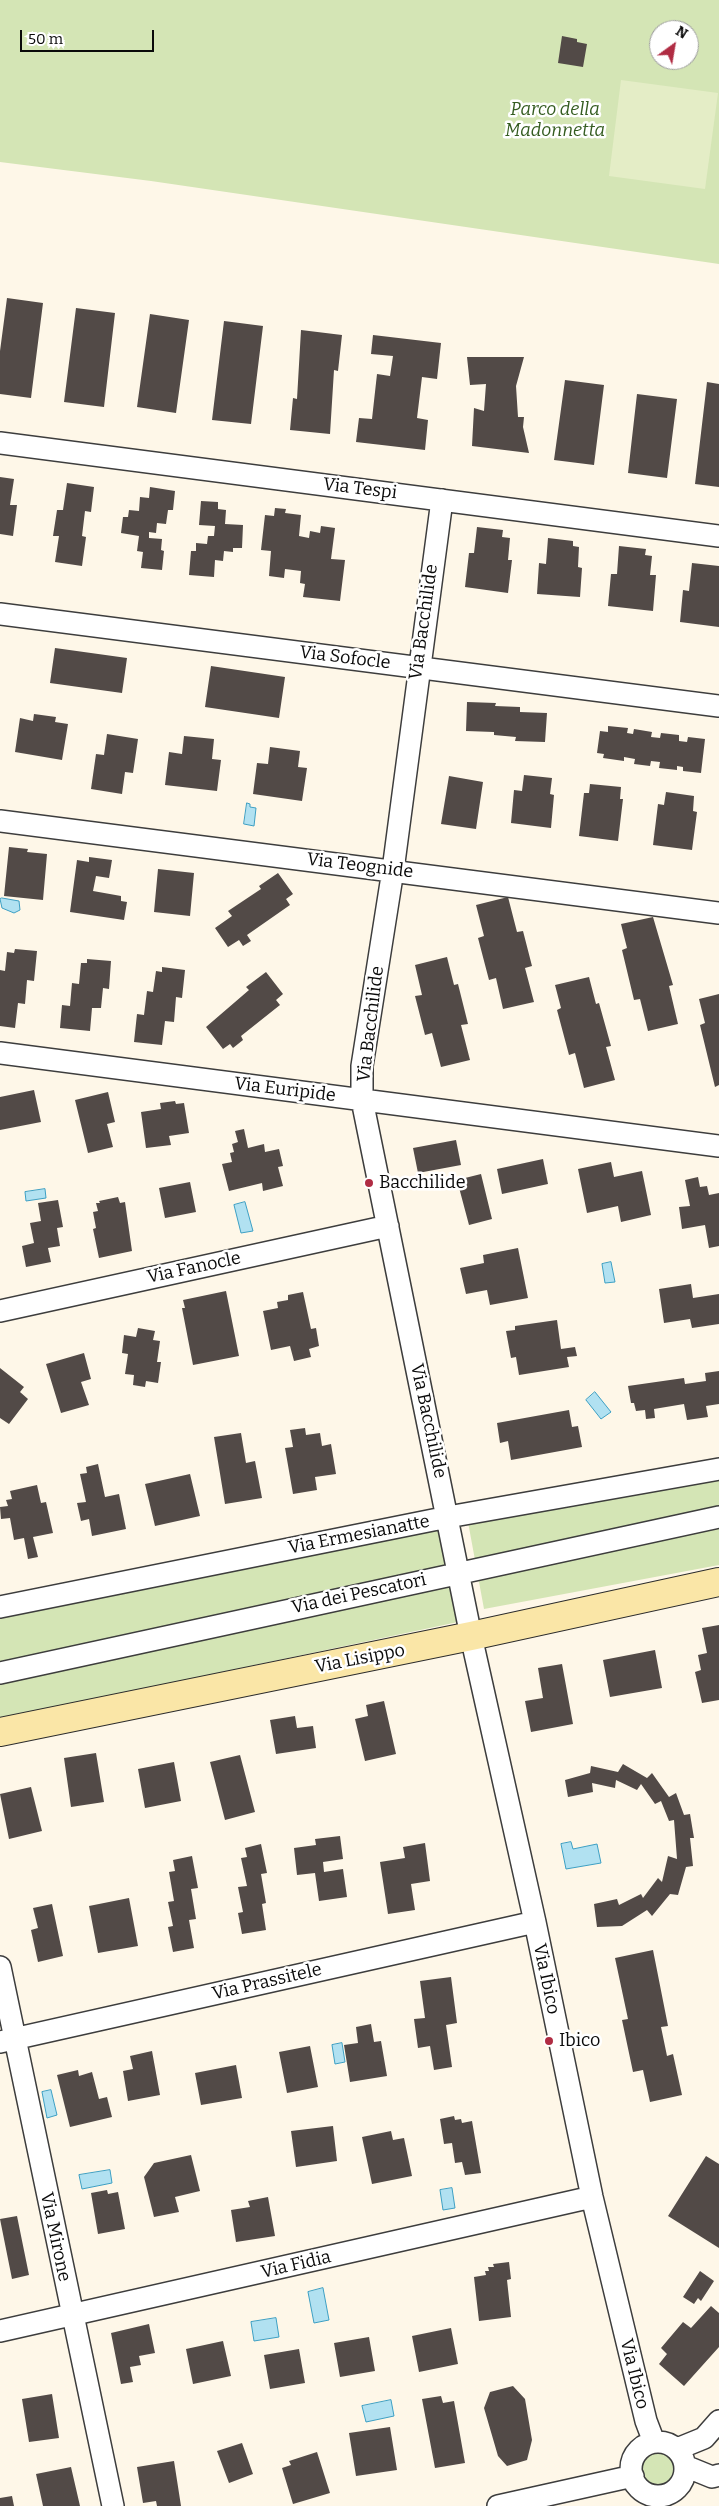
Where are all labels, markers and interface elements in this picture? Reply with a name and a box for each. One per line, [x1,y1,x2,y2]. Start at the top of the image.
scale bar [22,20,156,52]
north arrow [649,20,699,70]
text: N [673,23,691,43]
text: 50 m [28,30,63,48]
park label: Parco della Madonnetta [505,99,605,142]
street label: Via Tespi [322,474,398,504]
street label: Via Bacchilide [405,563,443,681]
street label: Via Sofocle [298,642,392,674]
street label: Via Teognide [306,849,414,883]
street label: Via Bacchilide [353,965,389,1083]
street label: Via Euripide [233,1073,337,1107]
place label: Bacchilide [379,1172,465,1194]
marker: Bacchilide [363,1177,375,1189]
street label: Via Fanocle [145,1248,243,1288]
street label: Via Bacchilide [405,1362,451,1480]
street label: Via Ermesianatte [287,1511,431,1559]
street label: Via dei Pescatori [290,1569,428,1619]
street label: Via Lisippo [313,1640,407,1678]
street label: Via Ibico [528,1942,564,2016]
street label: Via Prassitele [210,1959,324,2005]
place label: Ibico [559,2030,600,2052]
marker: Ibico [543,2035,555,2047]
street label: Via Mirone [35,2190,75,2284]
street label: Via Fidia [259,2246,333,2284]
street label: Via Ibico [615,2337,653,2411]

